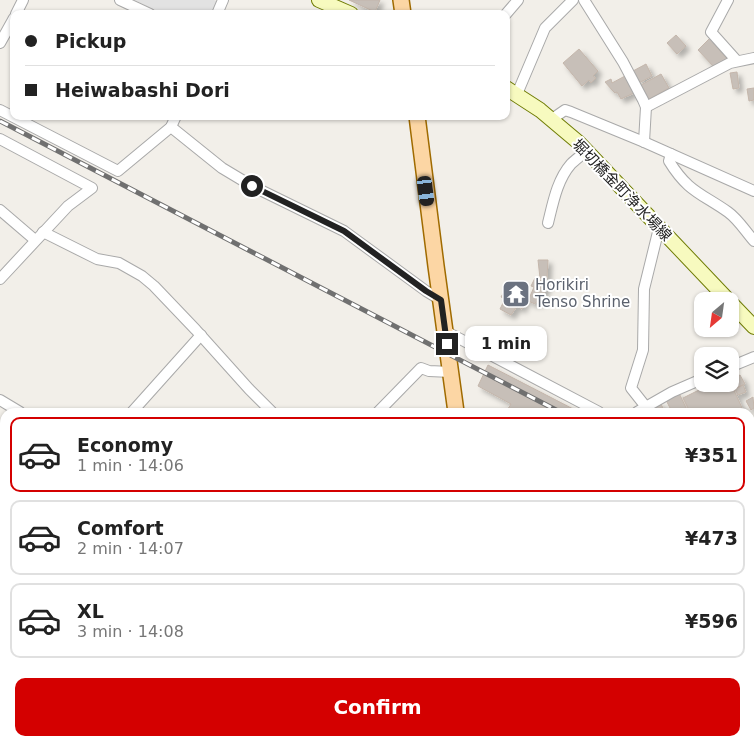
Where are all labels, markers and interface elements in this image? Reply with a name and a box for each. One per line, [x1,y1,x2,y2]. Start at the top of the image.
text: Pickup [55,30,126,52]
text: Heiwabashi Dori [55,79,230,101]
street label: 堀切橋金町浄水場線 [569,135,675,245]
route start [241,175,263,197]
car [416,175,435,207]
place label: Horikiri Tenso Shrine [534,276,630,311]
temple icon: Horikiri Tenso Shrine [501,279,531,309]
north arrow [694,292,739,338]
map controls [694,292,739,392]
callout: 1 min [464,326,547,362]
route end [436,333,458,355]
text: 1 min [481,334,531,353]
button: layers [694,347,739,392]
icon: car [17,432,62,477]
text: Economy [77,434,173,456]
text: ¥351 [685,444,738,466]
text: 1 min · 14:06 [77,456,184,475]
icon: car [17,515,62,560]
text: Comfort [77,517,164,539]
text: ¥473 [685,527,738,549]
text: 2 min · 14:07 [77,539,184,558]
icon: car [17,598,62,643]
text: XL [77,600,104,622]
text: ¥596 [685,610,738,632]
text: 3 min · 14:08 [77,622,184,641]
button: Confirm [15,678,740,736]

